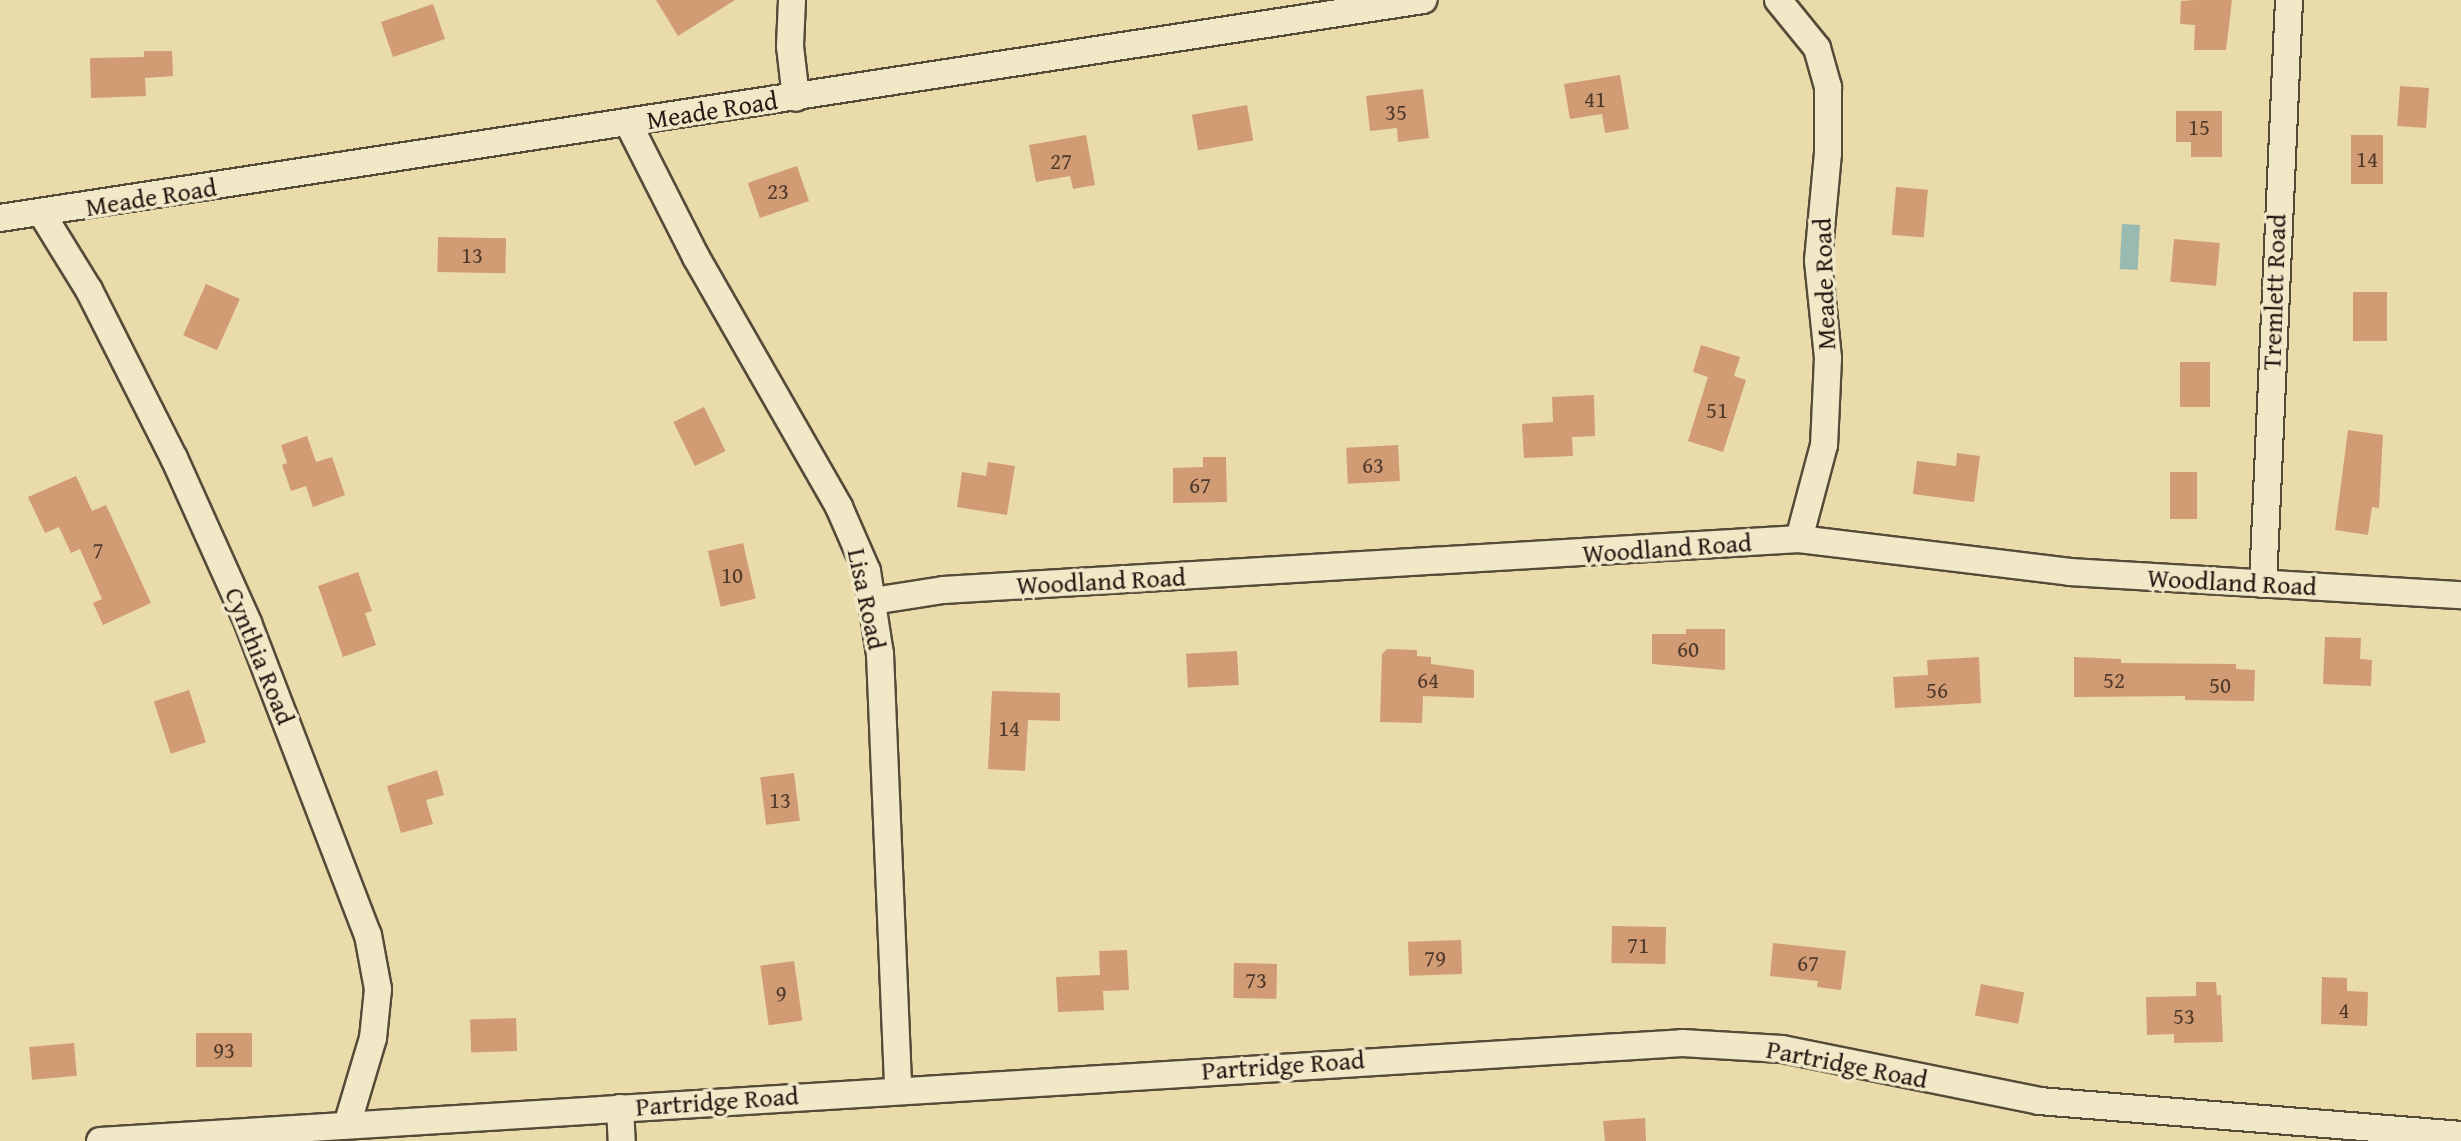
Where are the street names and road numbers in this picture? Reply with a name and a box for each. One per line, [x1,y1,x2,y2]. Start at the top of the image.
street label: Meade Road [644,84,780,136]
street label: Meade Road [83,171,219,223]
street label: Tremlett Road [2256,213,2292,371]
street label: Meade Road [1806,217,1842,351]
street label: Woodland Road [1581,527,1753,569]
street label: Lisa Road [841,546,893,652]
street label: Woodland Road [1015,561,1187,601]
street label: Woodland Road [2146,562,2318,602]
street label: Cynthia Road [218,583,302,729]
street label: Partridge Road [1764,1033,1930,1095]
street label: Partridge Road [1200,1044,1366,1086]
street label: Partridge Road [634,1080,800,1122]

